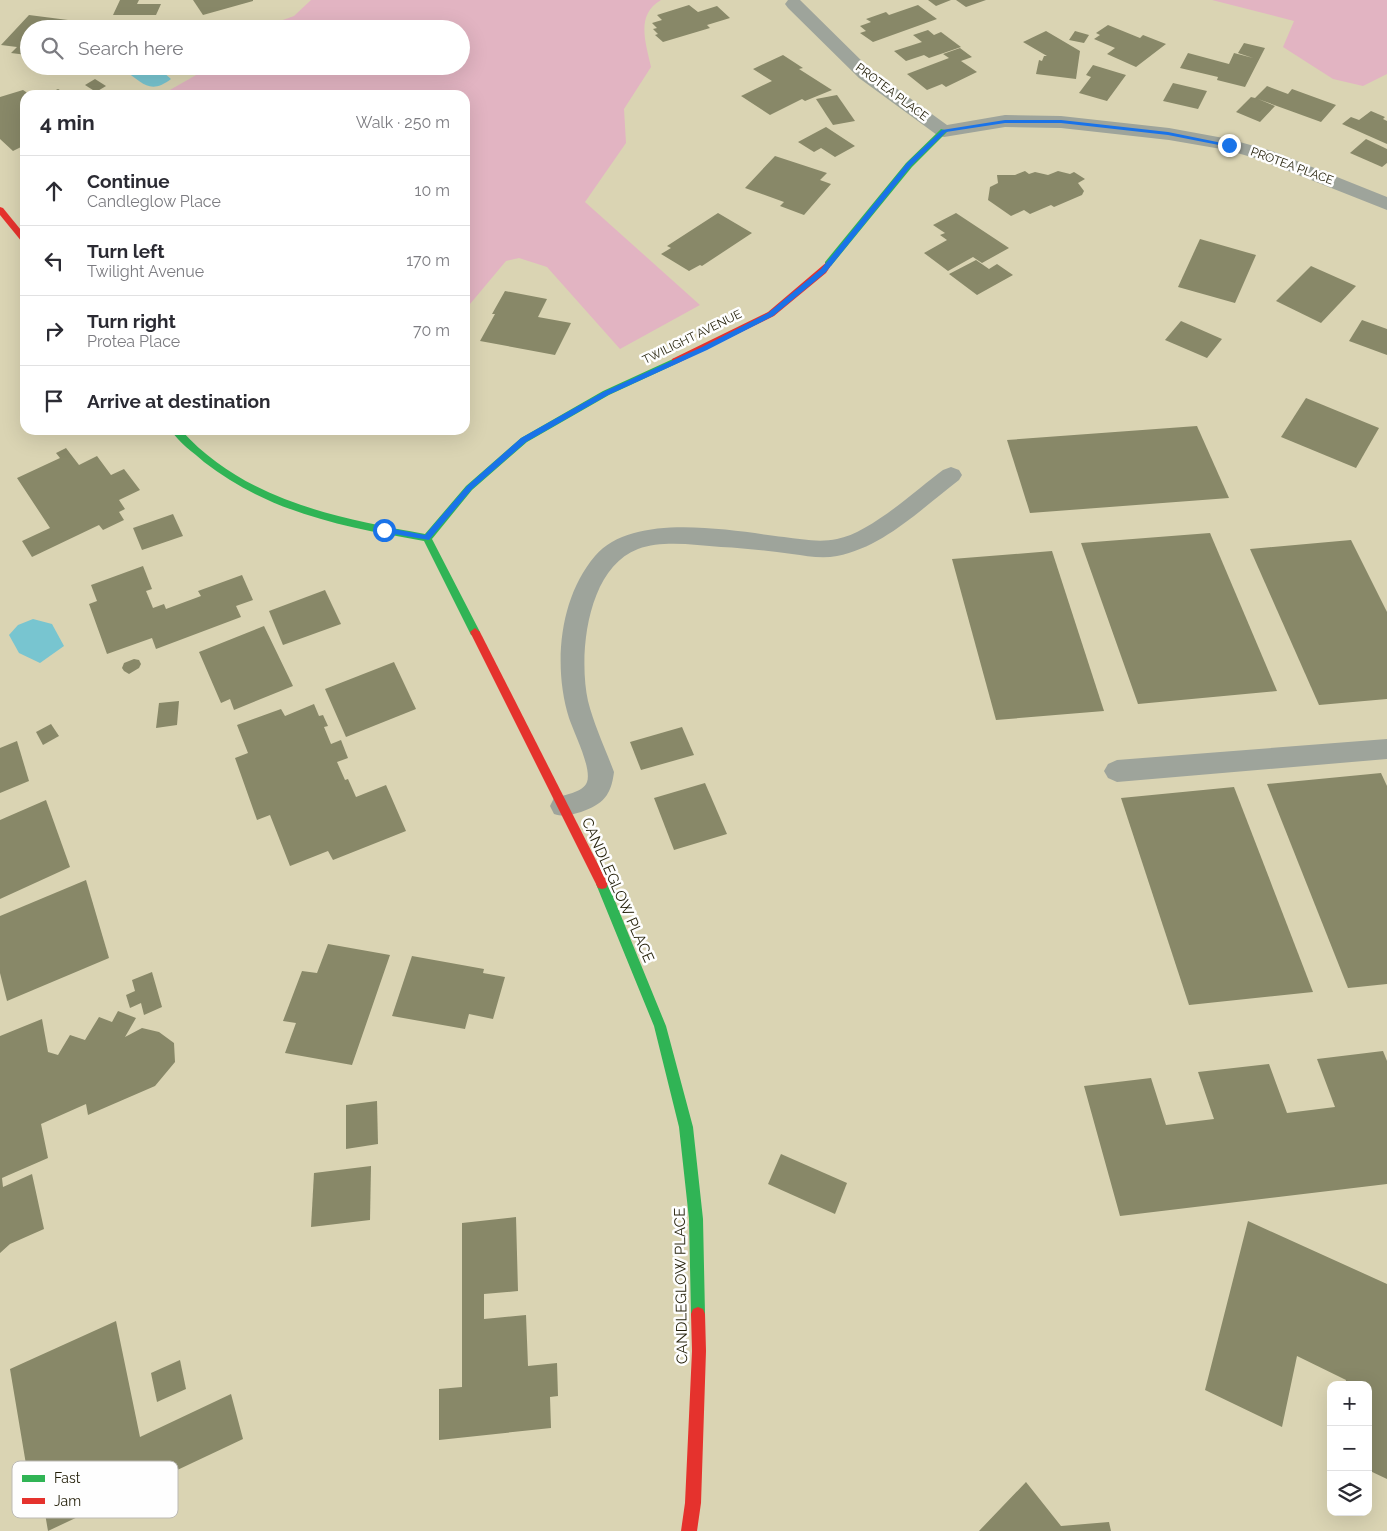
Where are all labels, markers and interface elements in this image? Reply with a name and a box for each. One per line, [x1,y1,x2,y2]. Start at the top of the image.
search box [20,20,470,75]
icon: search [38,34,66,62]
text: Search here [78,37,184,59]
street label: PROTEA PLACE [853,60,931,124]
text: 4 min [40,110,95,135]
text: Walk · 250 m [356,113,450,132]
route end [1218,134,1241,157]
street label: PROTEA PLACE [1249,145,1335,187]
text: Continue [87,170,170,192]
icon: ahead [40,177,68,205]
text: 10 m [415,181,450,200]
text: Candleglow Place [87,192,221,211]
text: Turn left [87,240,164,262]
icon: left [40,247,68,275]
text: 170 m [406,251,450,270]
text: Twilight Avenue [87,262,204,281]
street label: TWILIGHT AVENUE [640,307,744,367]
text: Turn right [87,310,176,332]
icon: right [40,317,68,345]
text: 70 m [413,321,450,340]
text: Protea Place [87,332,180,351]
icon: arrive [40,387,68,415]
text: Arrive at destination [87,390,271,412]
route start [373,519,396,542]
street label: CANDLEGLOW PLACE [578,815,658,965]
street label: CANDLEGLOW PLACE [671,1208,691,1364]
map controls [1327,1381,1372,1516]
button: + [1327,1381,1372,1426]
button: − [1327,1426,1372,1471]
legend [12,1461,178,1518]
text: Fast [54,1470,81,1486]
button: layers [1327,1471,1372,1516]
text: Jam [54,1493,81,1509]

